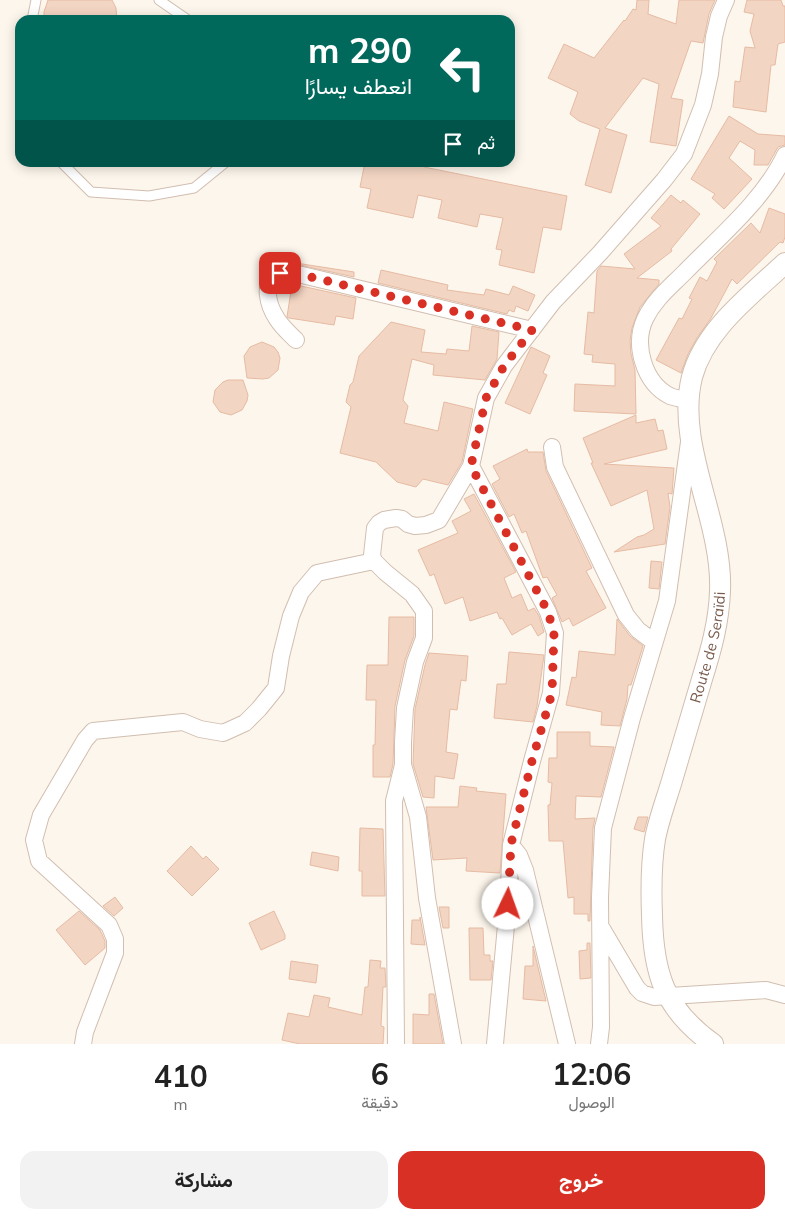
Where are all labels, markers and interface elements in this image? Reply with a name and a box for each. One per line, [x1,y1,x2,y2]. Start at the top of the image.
text: 290 m [308,28,412,72]
icon: left [430,35,495,100]
text: انعطف يسارًا [305,72,412,100]
icon: arrive [439,130,467,158]
text: ثم [477,130,495,154]
pin [259,252,301,294]
icon: arrive [266,259,294,287]
street label: Route de Seraïdi [685,591,729,705]
position arrow [481,877,533,929]
text: 6 [371,1055,389,1093]
text: 12:06 [552,1055,631,1093]
text: 410 [154,1057,208,1095]
text: دقيقة [361,1092,398,1112]
text: الوصول [569,1092,615,1112]
text: m [174,1094,188,1114]
button: مشاركة [20,1151,388,1209]
button: خروج [398,1151,765,1209]

